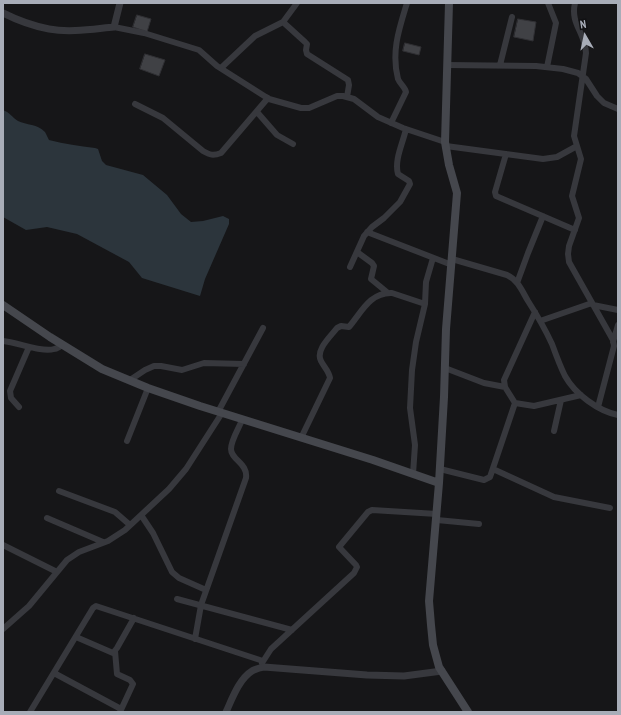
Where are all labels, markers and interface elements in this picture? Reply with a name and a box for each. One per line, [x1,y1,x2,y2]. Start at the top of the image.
north arrow [565,16,605,56]
text: N [579,17,587,32]

